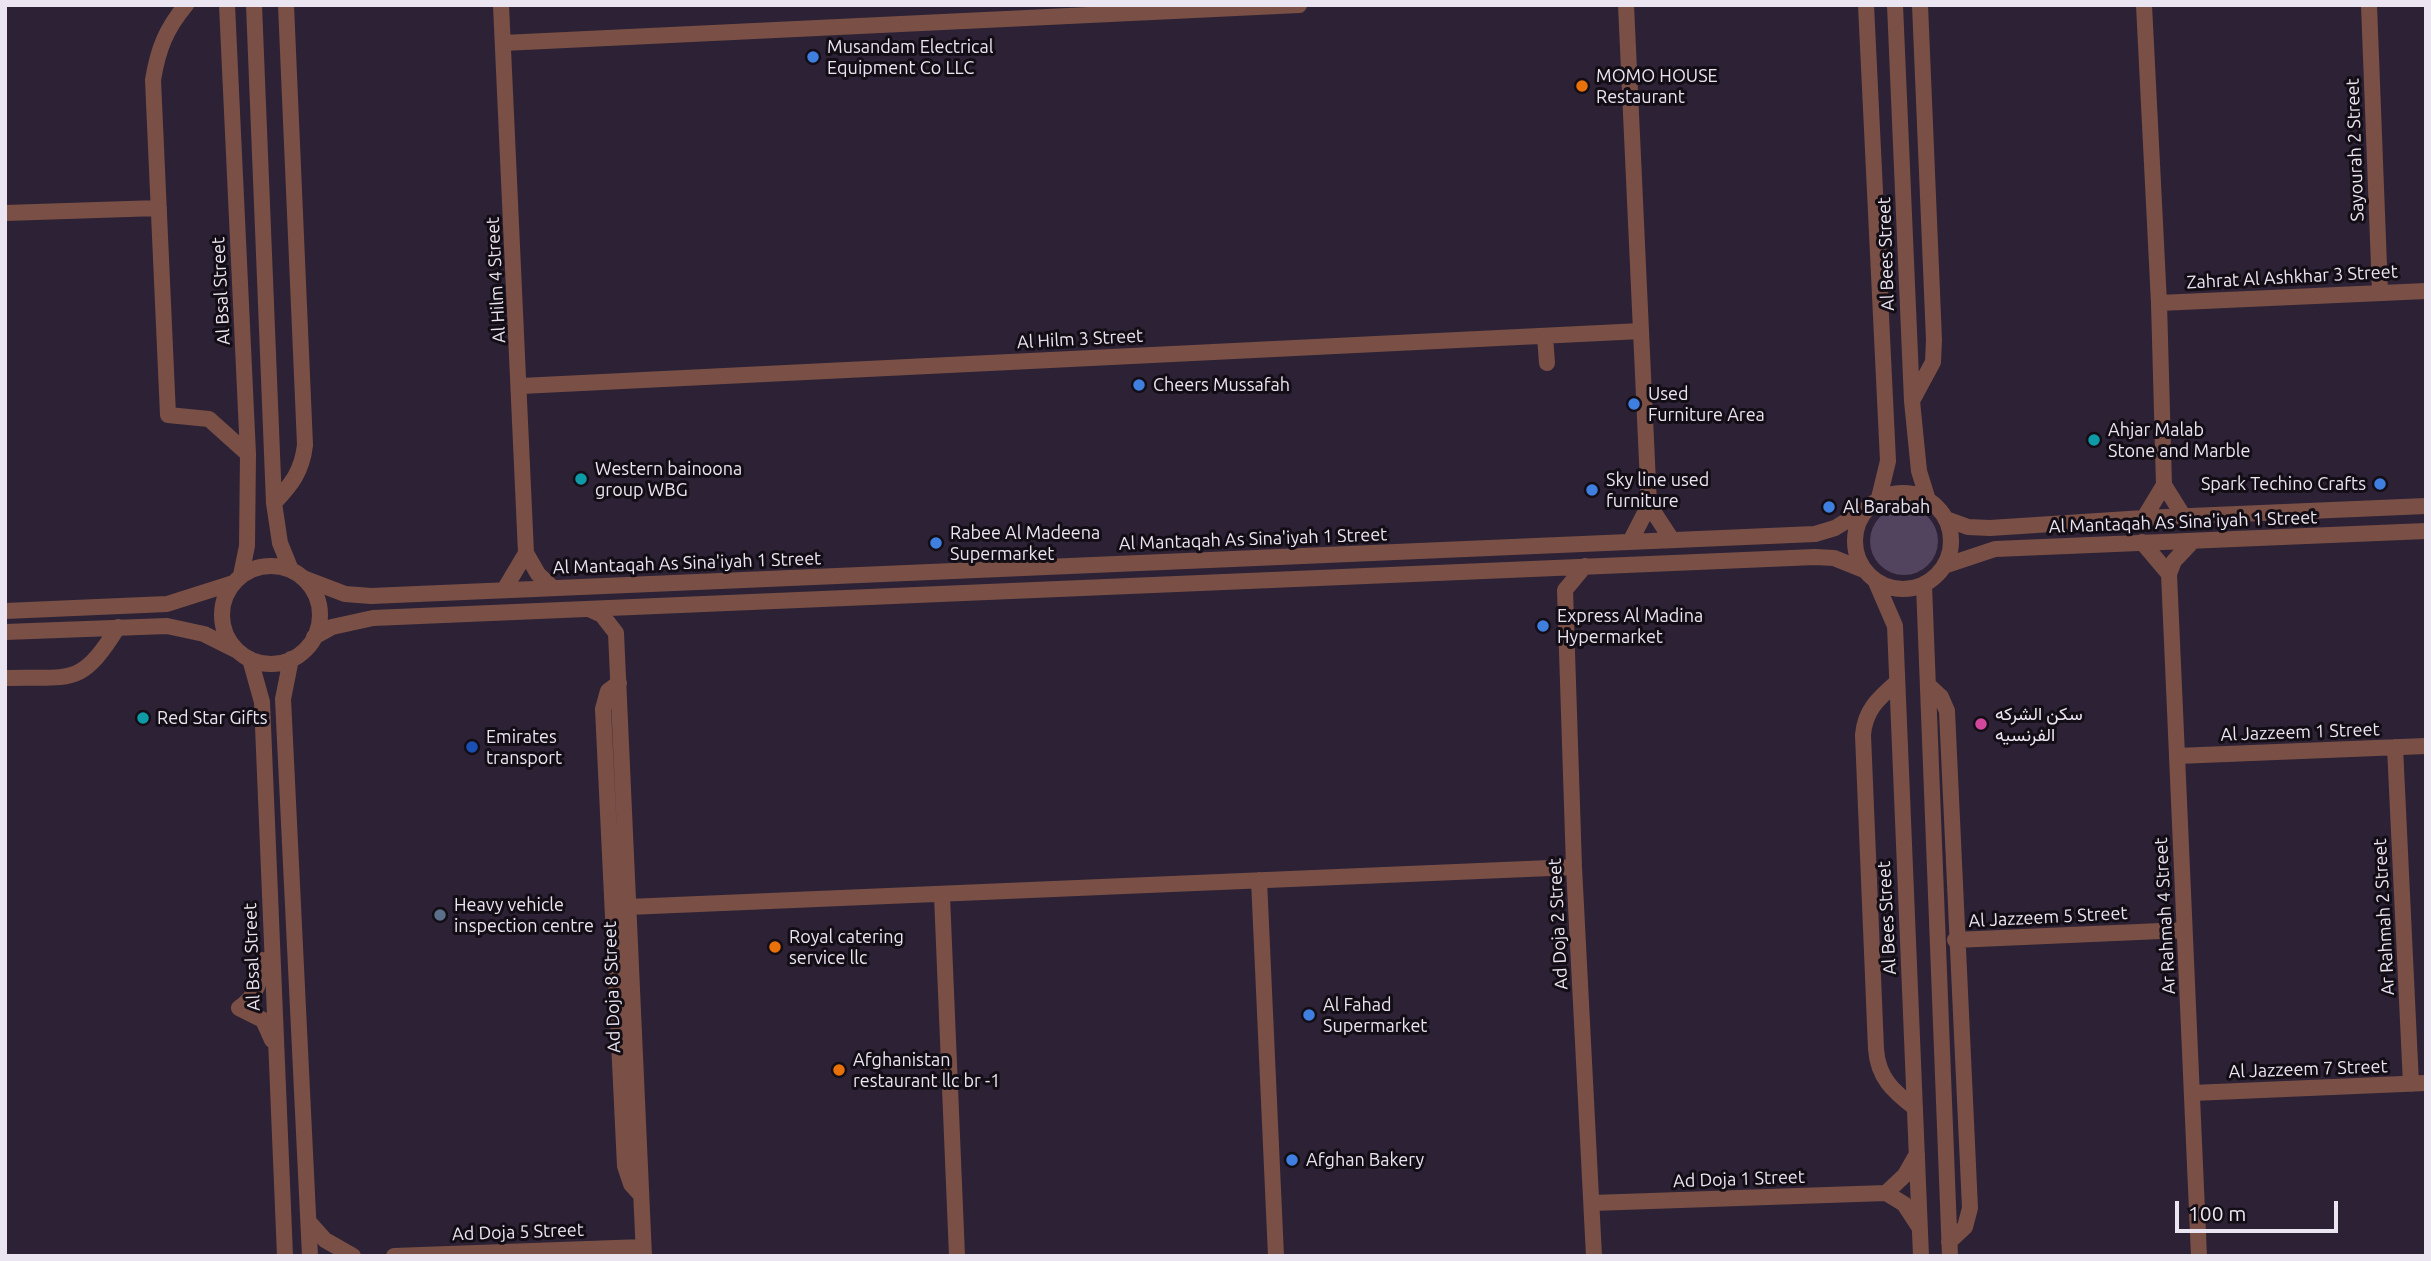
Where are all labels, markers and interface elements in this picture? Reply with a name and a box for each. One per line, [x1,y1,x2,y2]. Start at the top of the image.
place label: Musandam Electrical Equipment Co LLC [827,36,993,78]
marker: Musandam Electrical Equipment Co LLC [805,49,821,65]
place label: MOMO HOUSE Restaurant [1596,65,1718,108]
marker: MOMO HOUSE Restaurant [1574,78,1590,94]
street label: Sayourah 2 Street [2342,78,2368,222]
street label: Al Bees Street [1873,197,1899,311]
street label: Al Hilm 4 Street [482,216,510,344]
street label: Al Bsal Street [207,236,235,346]
street label: Zahrat Al Ashkhar 3 Street [2186,261,2398,293]
street label: Al Hilm 3 Street [1016,325,1144,353]
place label: Cheers Mussafah [1153,374,1290,396]
marker: Cheers Mussafah [1131,377,1147,393]
place label: Used Furniture Area [1648,383,1765,426]
marker: Used Furniture Area [1626,396,1642,412]
place label: Ahjar Malab Stone and Marble [2108,419,2250,462]
marker: Ahjar Malab Stone and Marble [2086,432,2102,448]
place label: Western bainoona group WBG [595,458,742,500]
place label: Sky line used furniture [1606,469,1709,512]
marker: Western bainoona group WBG [573,471,589,487]
place label: Spark Techino Crafts [2201,473,2366,495]
marker: Spark Techino Crafts [2372,476,2388,492]
marker: Sky line used furniture [1584,482,1600,498]
place label: Al Barabah [1843,496,1930,518]
marker: Al Barabah [1821,499,1837,515]
street label: Al Mantaqah As Sina'iyah 1 Street [2048,507,2318,537]
place label: Rabee Al Madeena Supermarket [950,522,1100,564]
street label: Al Mantaqah As Sina'iyah 1 Street [1118,524,1388,554]
marker: Rabee Al Madeena Supermarket [928,535,944,551]
street label: Al Mantaqah As Sina'iyah 1 Street [552,548,822,578]
place label: Express Al Madina Hypermarket [1557,605,1703,648]
marker: Express Al Madina Hypermarket [1535,618,1551,634]
place label: سكن الشركه الفرنسيه [1995,703,2083,746]
place label: Red Star Gifts [157,707,267,729]
marker: Red Star Gifts [135,710,151,726]
marker: سكن الشركه الفرنسيه [1973,716,1989,732]
street label: Al Jazzeem 1 Street [2220,718,2380,746]
place label: Emirates transport [486,726,562,768]
marker: Emirates transport [464,739,480,755]
street label: Ar Rahmah 4 Street [2150,837,2180,995]
street label: Ar Rahmah 2 Street [2369,838,2399,996]
street label: Ad Doja 2 Street [1544,858,1572,990]
street label: Al Bees Street [1873,860,1901,976]
place label: Heavy vehicle inspection centre [454,894,594,936]
street label: Al Jazzeem 5 Street [1968,902,2128,932]
street label: Al Bsal Street [239,903,265,1011]
marker: Heavy vehicle inspection centre [432,907,448,923]
street label: Ad Doja 8 Street [599,921,625,1053]
place label: Royal catering service llc [789,926,904,968]
marker: Royal catering service llc [767,939,783,955]
place label: Al Fahad Supermarket [1323,994,1427,1036]
marker: Al Fahad Supermarket [1301,1007,1317,1023]
place label: Afghanistan restaurant llc br -1 [853,1049,1000,1092]
street label: Al Jazzeem 7 Street [2228,1055,2388,1083]
marker: Afghanistan restaurant llc br -1 [831,1062,847,1078]
place label: Afghan Bakery [1306,1149,1424,1171]
marker: Afghan Bakery [1284,1152,1300,1168]
street label: Ad Doja 1 Street [1673,1166,1805,1192]
scale bar [2179,1188,2342,1232]
text: 100 m [2188,1201,2246,1225]
street label: Ad Doja 5 Street [452,1219,584,1245]

